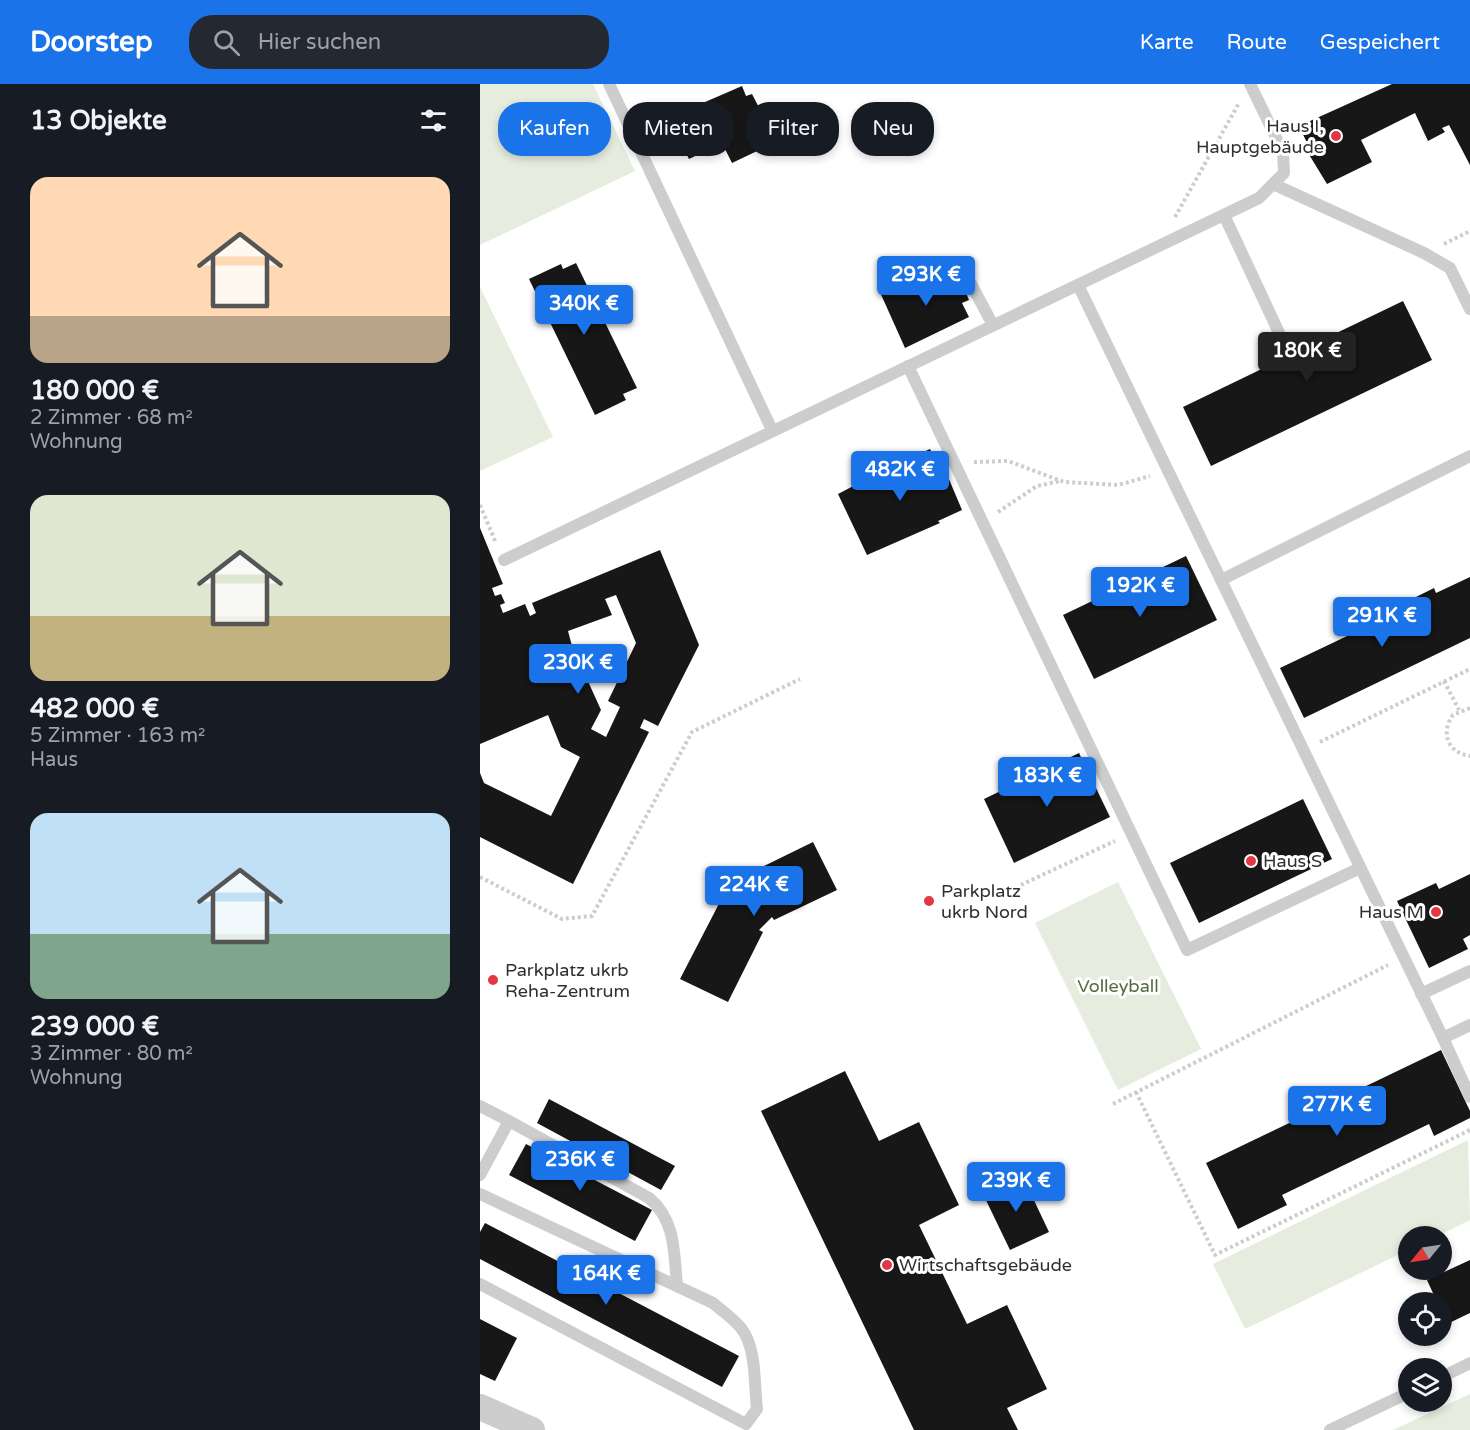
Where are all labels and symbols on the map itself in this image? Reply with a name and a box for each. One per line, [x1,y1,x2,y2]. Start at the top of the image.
place label: Haus I, Hauptgebäude [1196,115,1324,158]
marker: Haus I, Hauptgebäude [1329,129,1343,143]
pin: 293K € [877,256,975,307]
pin: 340K € [535,285,633,336]
pin: 180K € [1258,332,1356,383]
pin: 482K € [851,451,949,502]
pin: 192K € [1091,567,1189,618]
pin: 291K € [1333,597,1431,648]
pin: 230K € [529,644,627,695]
pin: 183K € [998,757,1096,808]
place label: Haus S [1263,850,1322,872]
marker: Haus S [1244,854,1258,868]
pin: 224K € [705,866,803,917]
place label: Parkplatz ukrb Nord [941,880,1028,923]
marker: Parkplatz ukrb Nord [922,894,936,908]
place label: Haus M [1359,901,1424,923]
marker: Haus M [1429,905,1443,919]
place label: Parkplatz ukrb Reha-Zentrum [505,959,630,1002]
marker: Parkplatz ukrb Reha-Zentrum [486,973,500,987]
park label: Volleyball [1077,975,1159,997]
pin: 277K € [1288,1086,1386,1137]
pin: 236K € [531,1141,629,1192]
pin: 239K € [967,1162,1065,1213]
north arrow [1398,1226,1452,1280]
place label: Wirtschaftsgebäude [899,1254,1072,1276]
pin: 164K € [557,1255,655,1306]
marker: Wirtschaftsgebäude [880,1258,894,1272]

